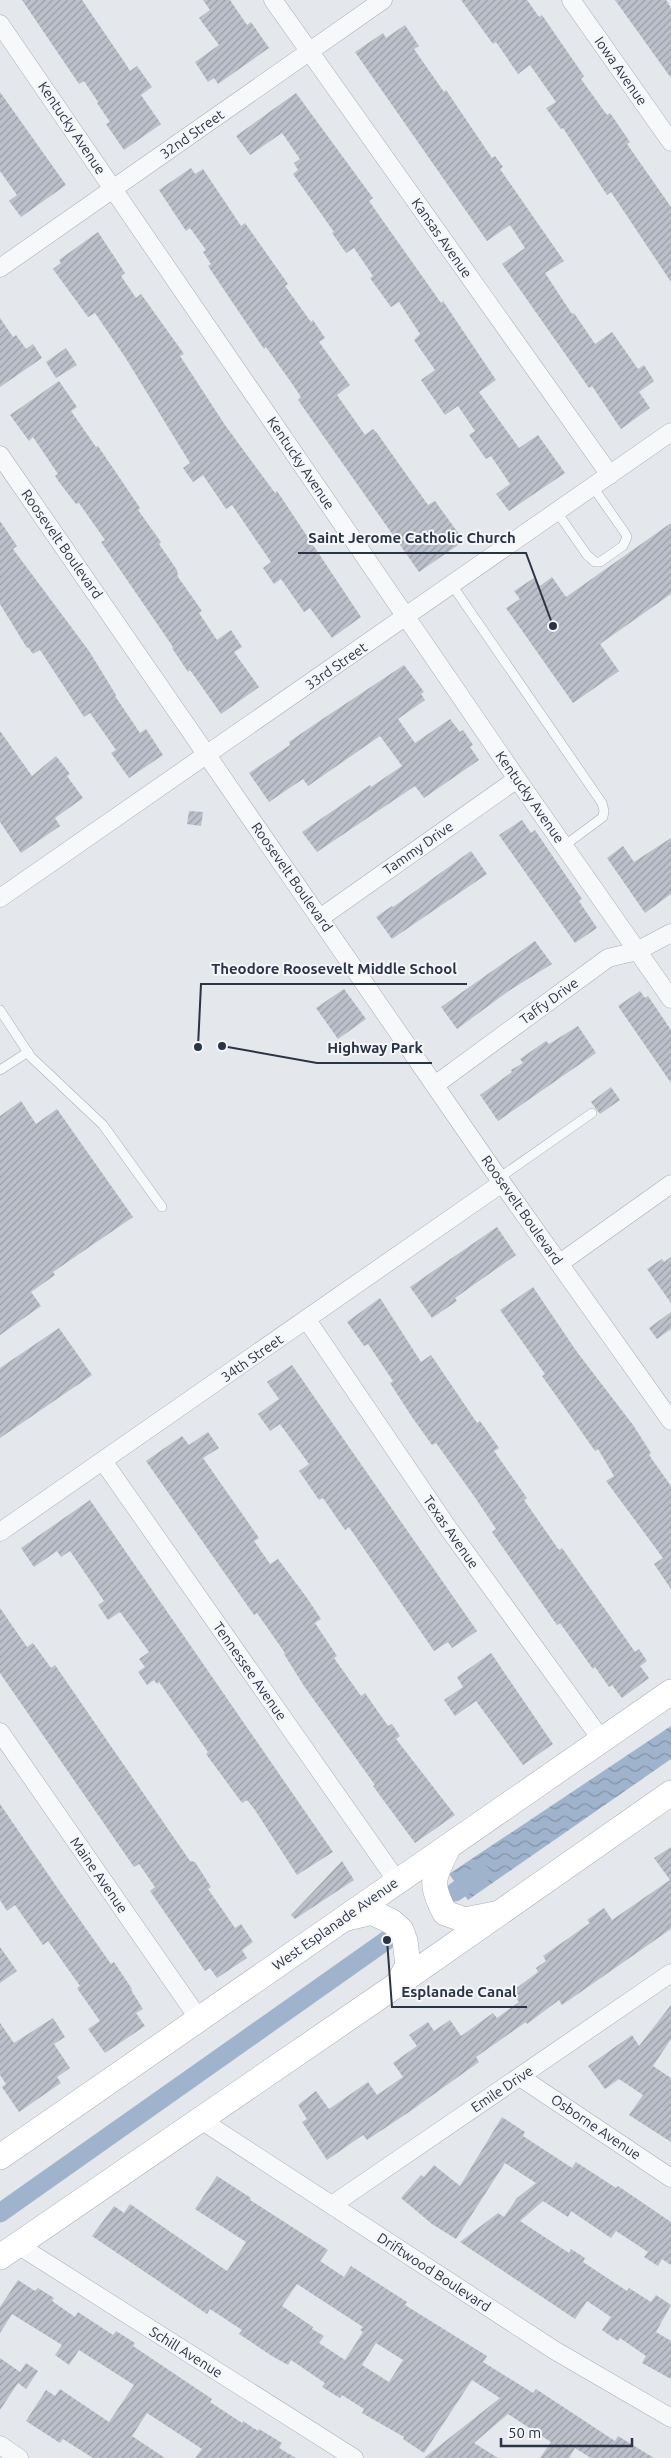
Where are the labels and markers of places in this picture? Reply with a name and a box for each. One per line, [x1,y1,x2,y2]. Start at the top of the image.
callout: Saint Jerome Catholic Church [298,523,526,553]
callout: Theodore Roosevelt Middle School [201,954,467,984]
callout: Highway Park [317,1033,432,1063]
callout: Esplanade Canal [392,1977,527,2007]

